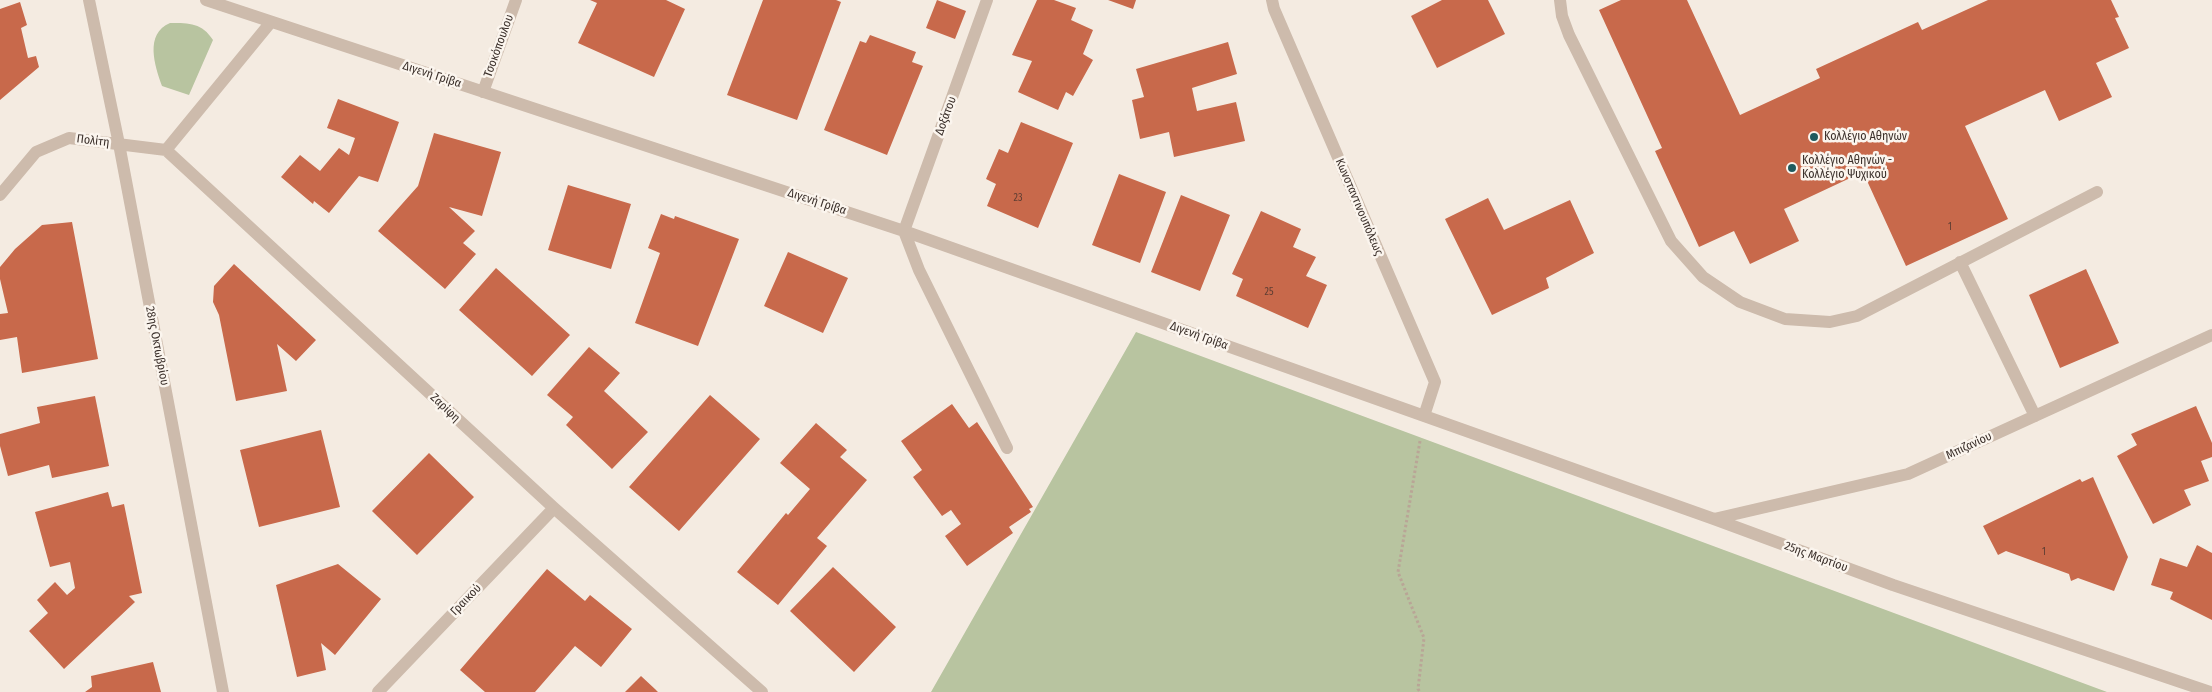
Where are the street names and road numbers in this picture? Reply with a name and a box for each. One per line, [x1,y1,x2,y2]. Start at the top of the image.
street label: Τσοκόπουλου [481,13,517,79]
street label: Διγενή Γρίβα [401,59,463,91]
street label: Δοξάτου [932,95,960,137]
street label: Πολίτη [76,132,110,150]
street label: Κωνσταντινουπόλεως [1332,156,1386,258]
street label: Διγενή Γρίβα [786,186,848,218]
street label: 28ης Οκτωβρίου [142,305,172,387]
street label: Διγενή Γρίβα [1168,319,1230,353]
street label: Ζαρίφη [427,391,463,425]
street label: Μπιζανίου [1944,429,1994,463]
street label: 25ης Μαρτίου [1782,539,1850,575]
street label: Γραικού [448,581,484,619]

